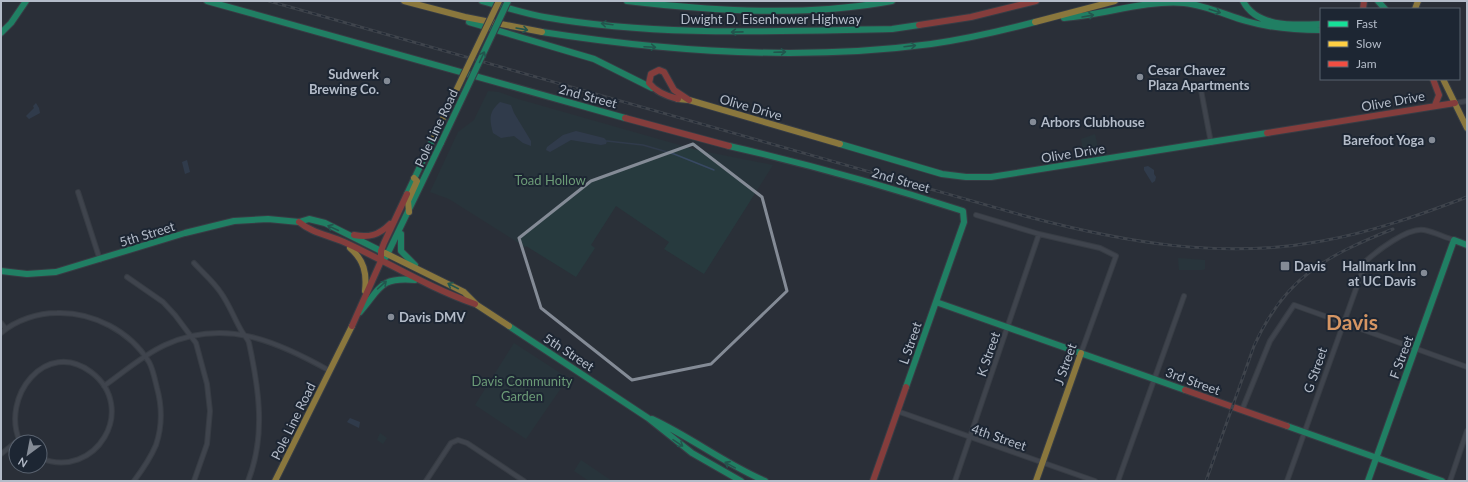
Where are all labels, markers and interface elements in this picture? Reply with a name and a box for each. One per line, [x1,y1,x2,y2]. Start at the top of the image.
one-way arrow [1208,8,1221,15]
legend [1320,8,1460,80]
street label: Dwight D. Eisenhower Highway [681,11,862,27]
one-way arrow [1081,12,1094,20]
text: Fast [1356,16,1378,31]
one-way arrow [601,21,614,28]
one-way arrow [515,25,528,33]
one-way arrow [731,28,744,36]
text: Slow [1356,36,1382,51]
one-way arrow [903,42,916,50]
one-way arrow [643,43,656,51]
one-way arrow [773,49,786,56]
one-way arrow [479,51,486,63]
text: Jam [1356,56,1377,71]
place label: Cesar Chavez Plaza Apartments [1148,62,1250,93]
place label: Sudwerk Brewing Co. [309,66,379,97]
marker: Cesar Chavez Plaza Apartments [1135,72,1145,82]
marker: Sudwerk Brewing Co. [382,76,392,86]
street label: 2nd Street [557,81,619,112]
street label: Pole Line Road [411,86,461,170]
street label: Olive Drive [1360,88,1426,114]
street label: Olive Drive [718,90,784,124]
place label: Arbors Clubhouse [1040,114,1145,130]
marker: Arbors Clubhouse [1028,117,1038,127]
place label: Barefoot Yoga [1343,132,1424,148]
marker: Barefoot Yoga [1427,135,1437,145]
street label: Olive Drive [1040,140,1106,166]
street label: 2nd Street [870,164,932,196]
park label: Toad Hollow [514,172,586,188]
street label: 5th Street [117,218,177,250]
one-way arrow [328,223,340,231]
place label: Davis [1294,258,1326,274]
place label: Hallmark Inn at UC Davis [1342,258,1416,289]
marker: Davis [1279,260,1291,272]
marker: Hallmark Inn at UC Davis [1419,268,1429,278]
one-way arrow [377,280,387,290]
one-way arrow [447,282,459,289]
place label: Davis DMV [399,309,466,325]
district label: Davis [1326,309,1378,334]
marker: Davis DMV [386,312,396,322]
street label: L Street [895,319,925,366]
street label: K Street [973,329,1003,378]
street label: 5th Street [541,330,598,374]
street label: F Street [1386,333,1416,381]
street label: J Street [1050,341,1080,387]
street label: G Street [1300,345,1330,395]
street label: 3rd Street [1164,364,1223,398]
park label: Davis Community Garden [471,373,573,404]
street label: Pole Line Road [267,380,319,462]
street label: 4th Street [969,420,1029,454]
north arrow [8,434,48,474]
one-way arrow [672,439,683,447]
text: N [15,455,29,471]
one-way arrow [724,460,736,468]

